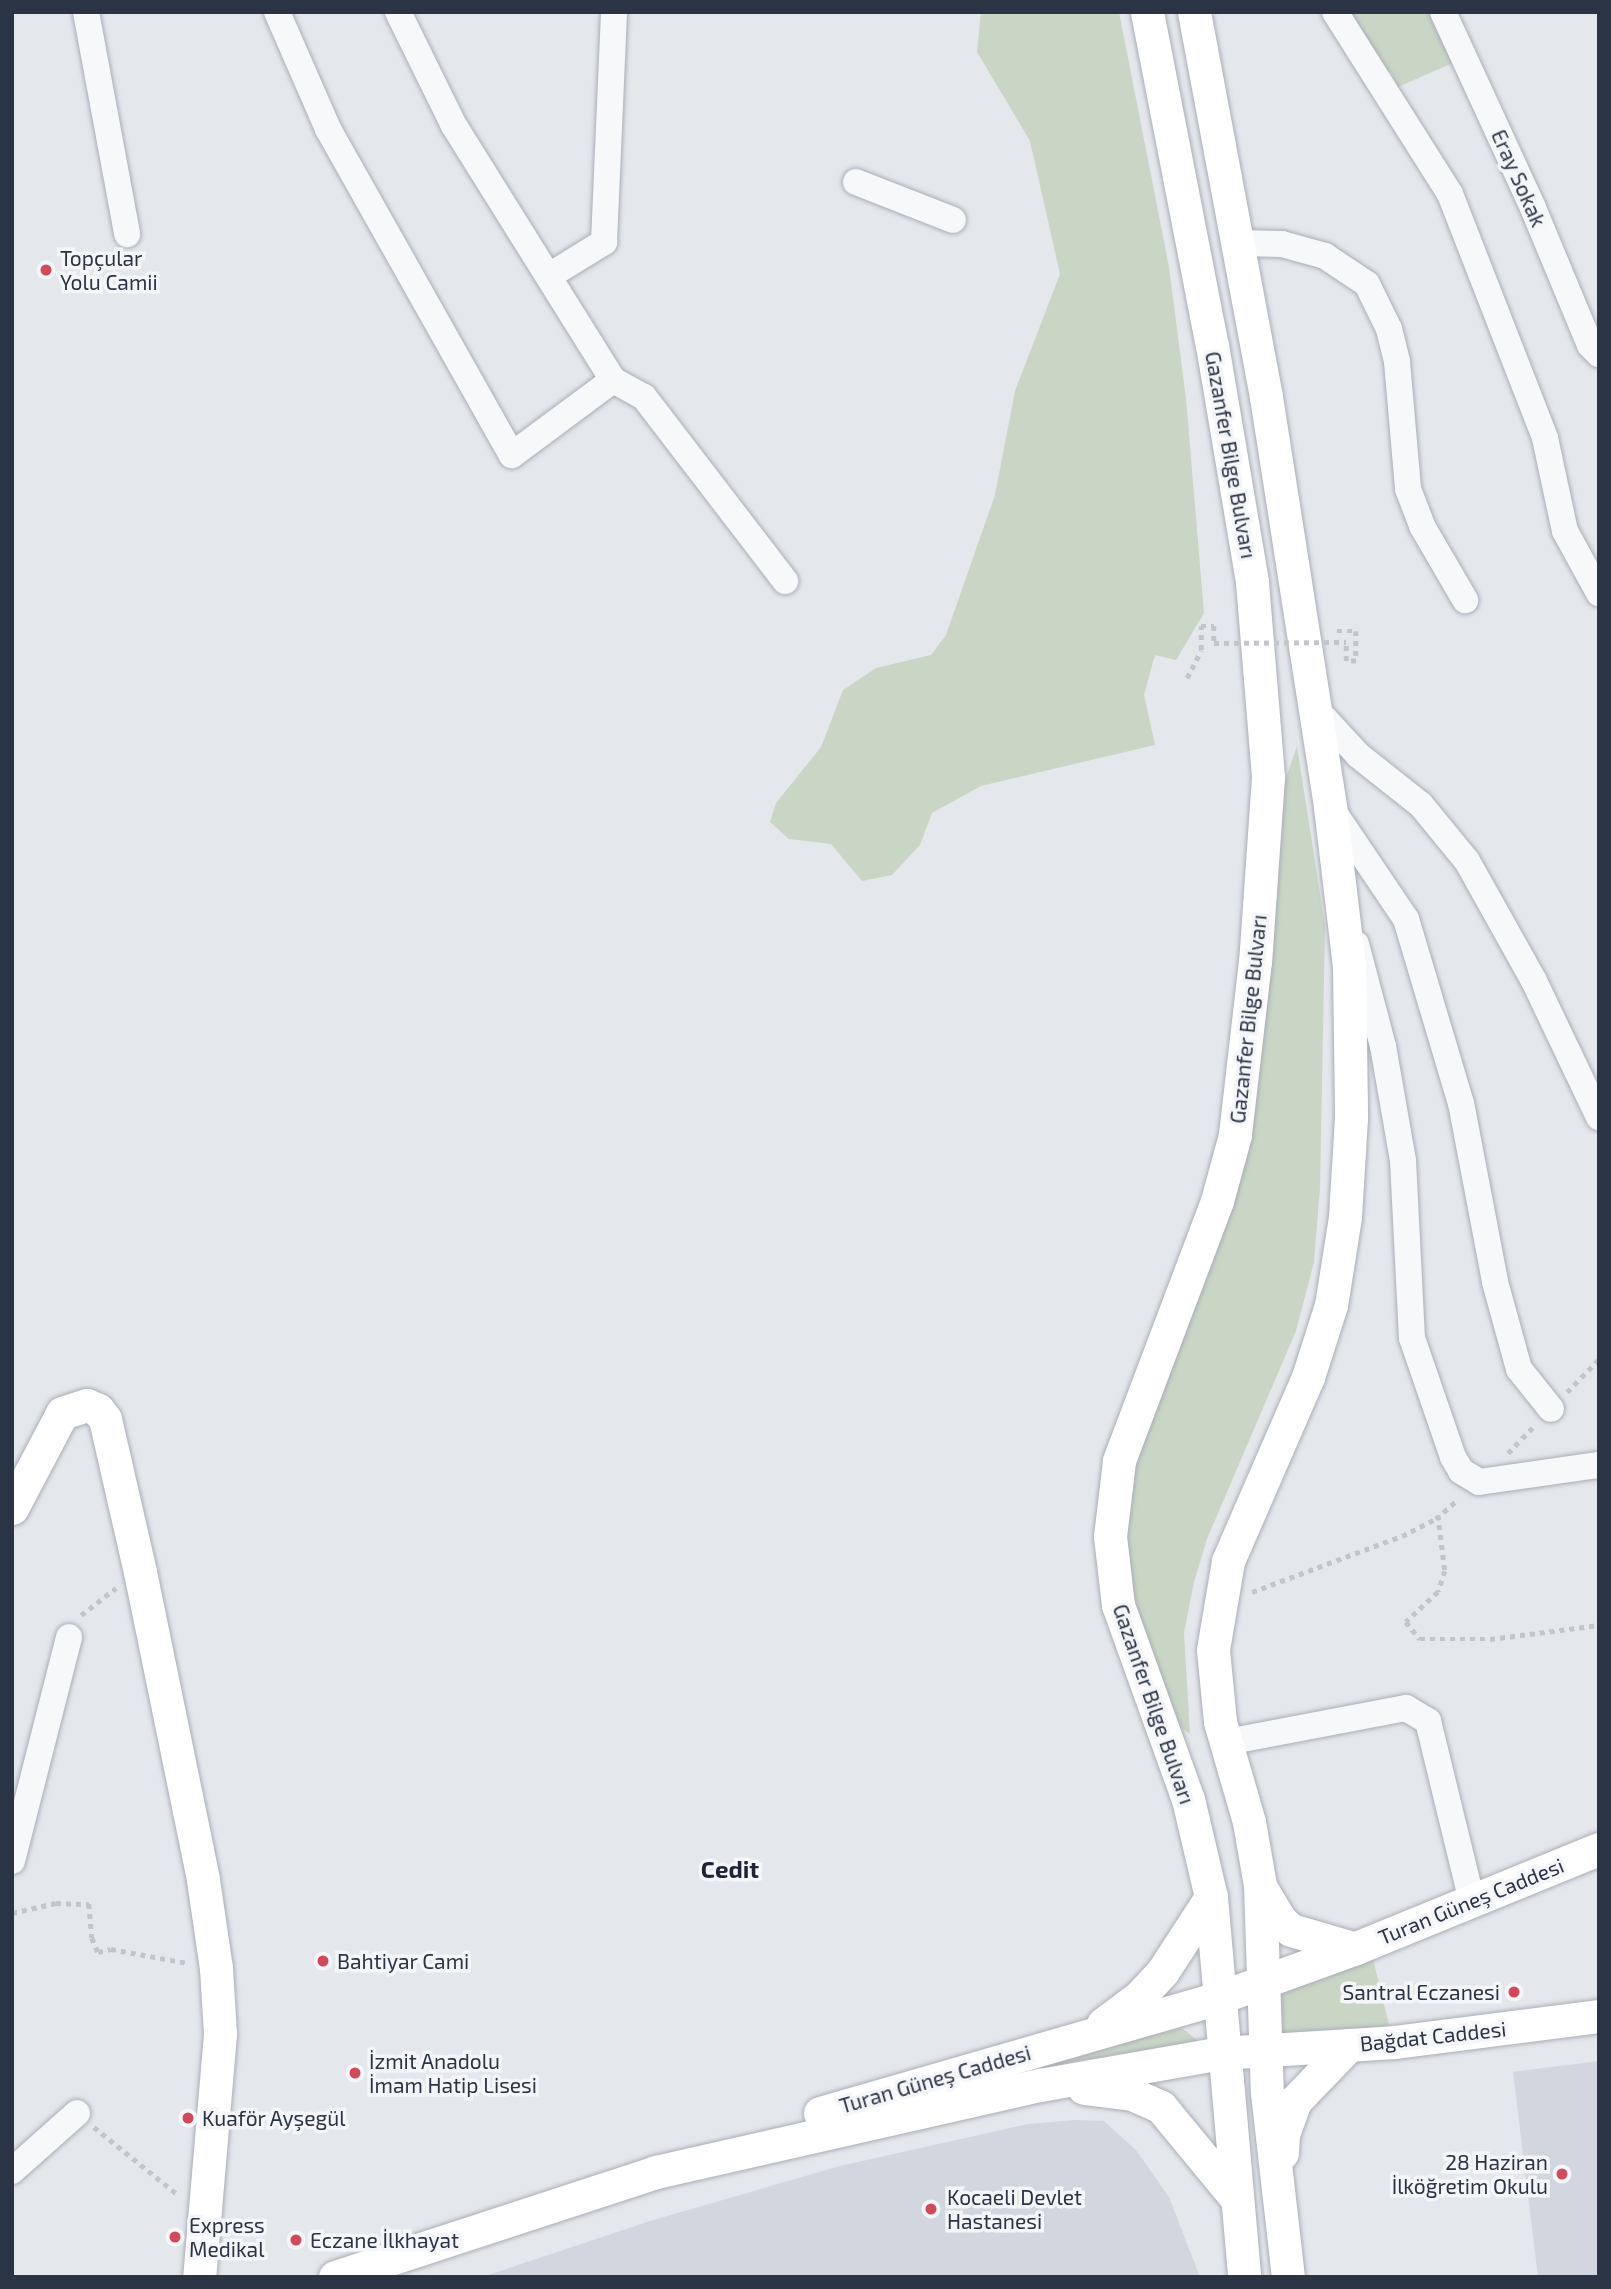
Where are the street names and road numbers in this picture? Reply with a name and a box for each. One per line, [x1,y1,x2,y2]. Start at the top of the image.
street label: Eray Sokak [1486,125,1552,231]
street label: Gazanfer Bilge Bulvarı [1200,349,1262,561]
street label: Gazanfer Bilge Bulvarı [1224,913,1272,1125]
street label: Gazanfer Bilge Bulvarı [1108,1600,1200,1808]
street label: Turan Güneş Caddesi [1375,1852,1567,1950]
street label: Bağdat Caddesi [1359,2016,1507,2056]
street label: Turan Güneş Caddesi [836,2040,1034,2118]

